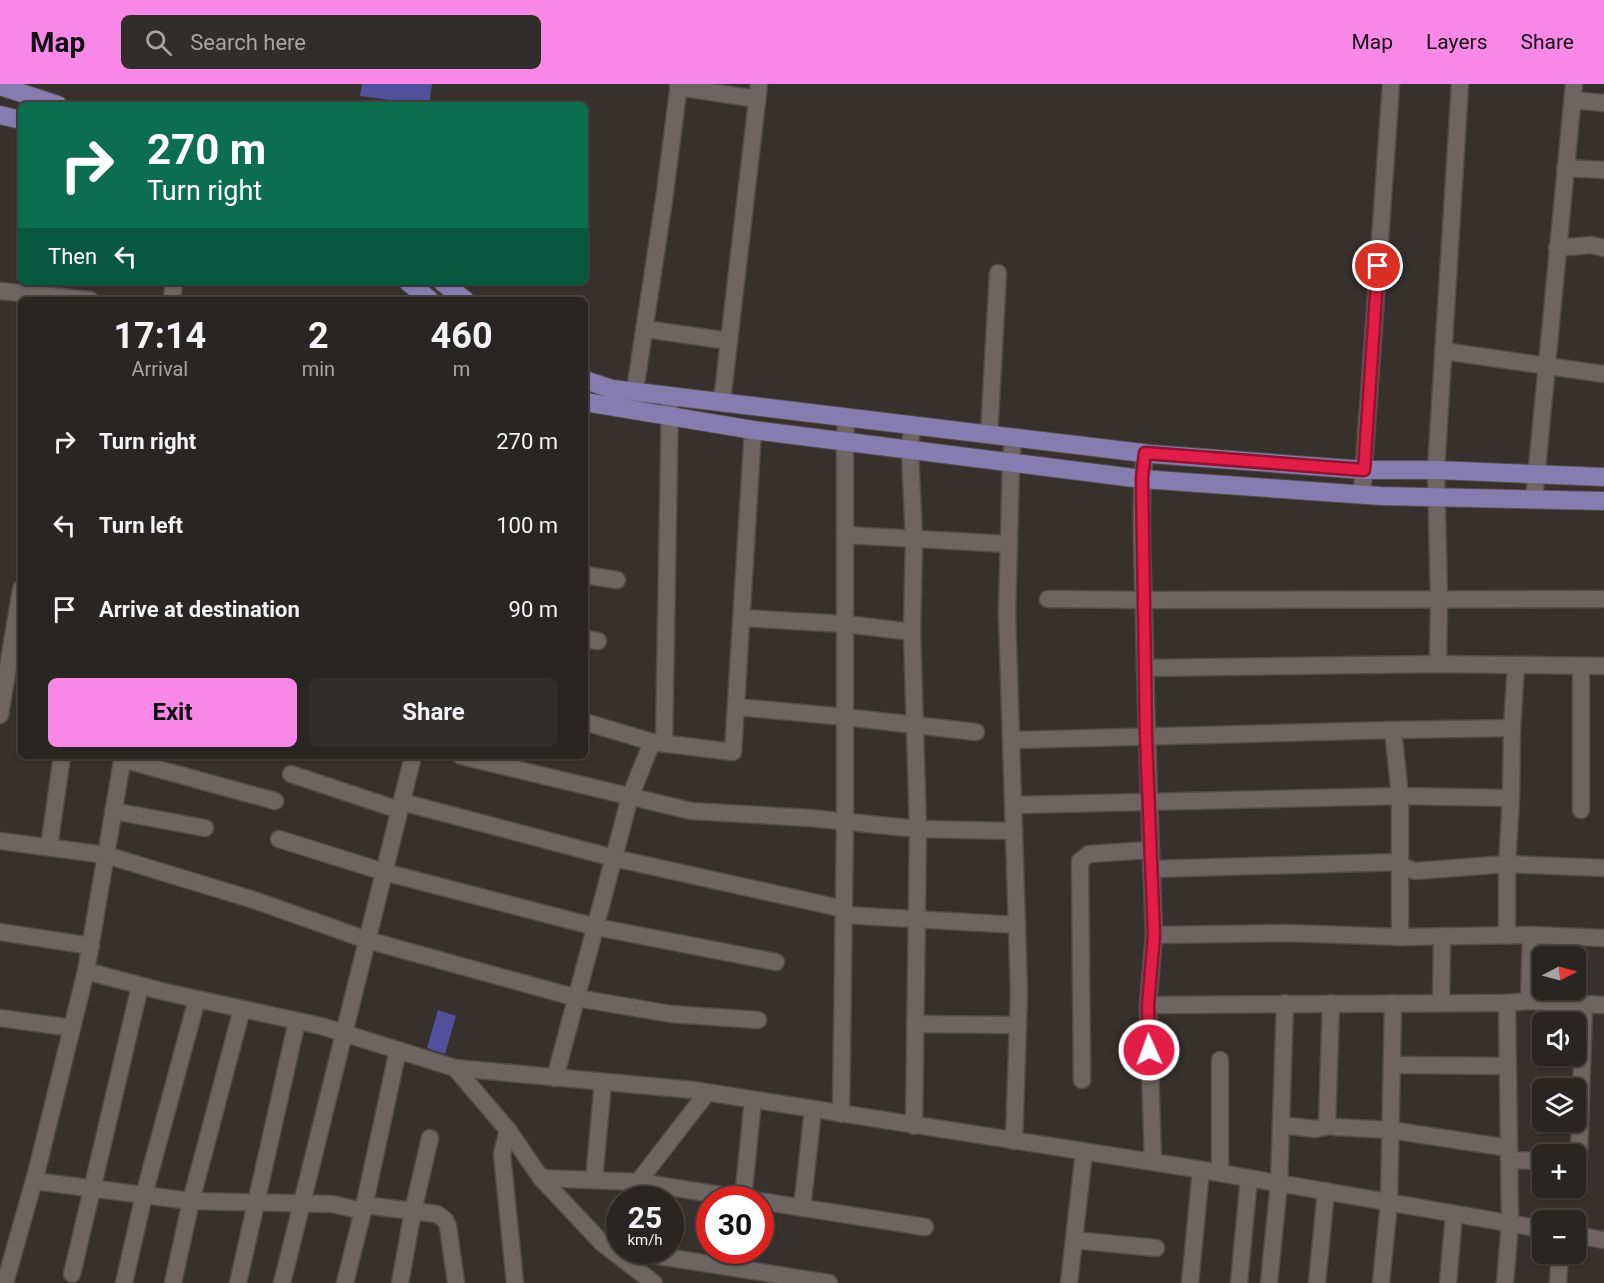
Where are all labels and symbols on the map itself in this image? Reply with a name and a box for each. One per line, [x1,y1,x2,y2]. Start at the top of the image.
pin [1352,240,1403,291]
north arrow [1532,946,1586,1000]
position arrow [1117,1018,1181,1082]
speed limit sign: 30 [696,1186,774,1264]

